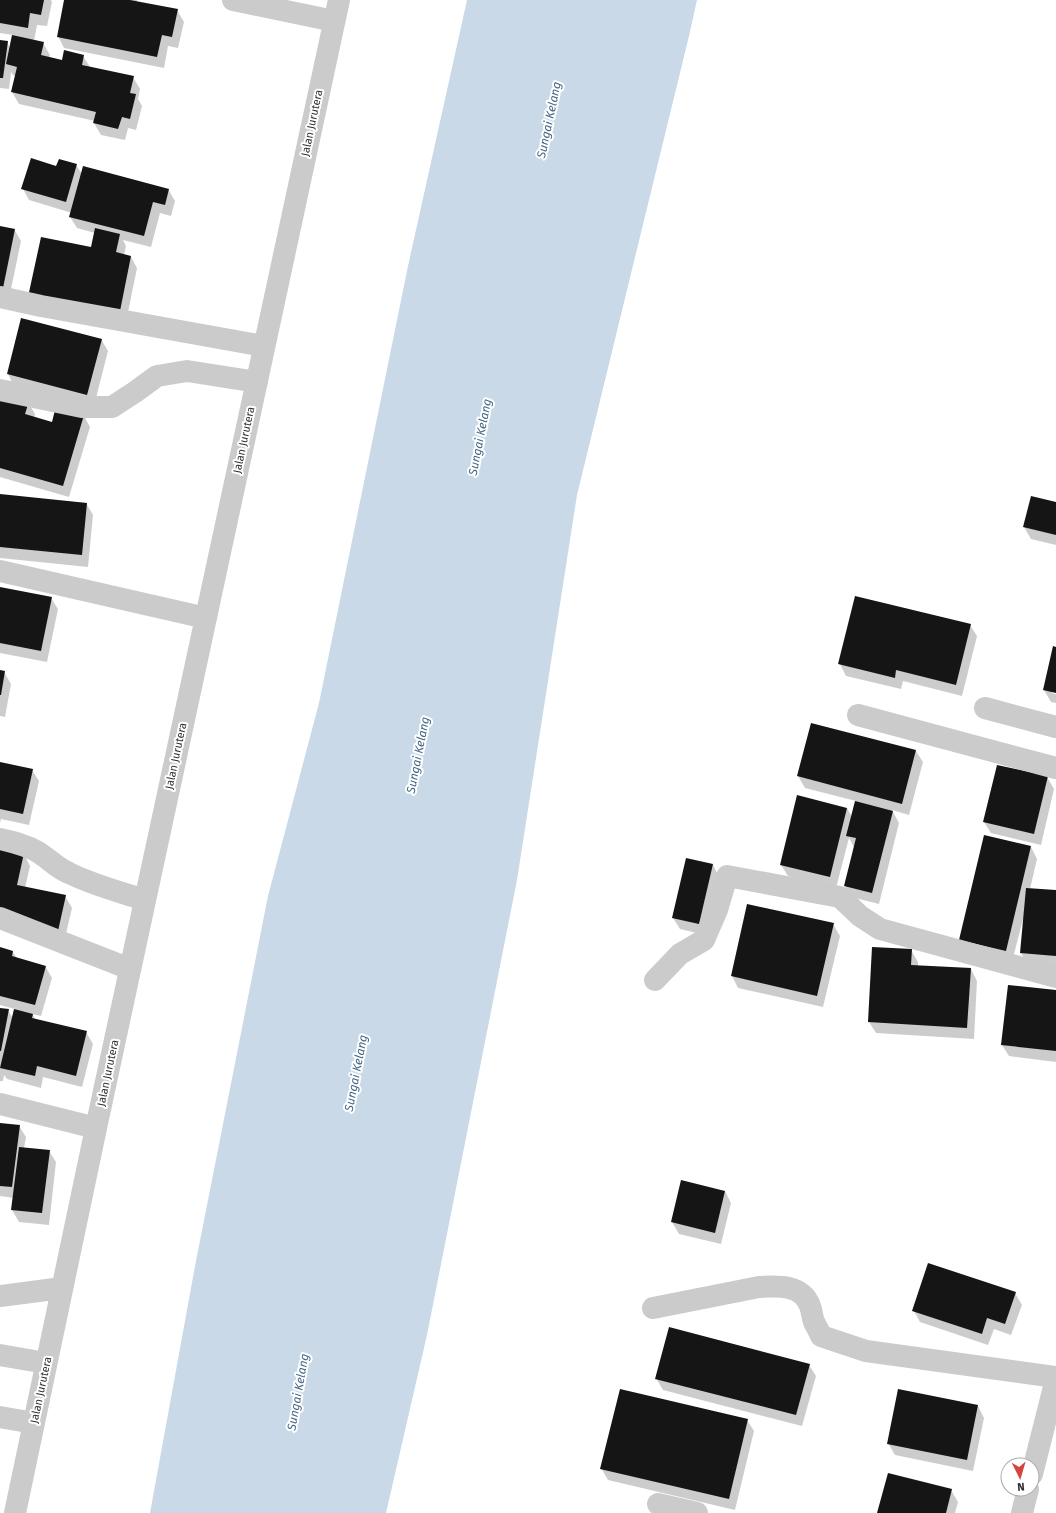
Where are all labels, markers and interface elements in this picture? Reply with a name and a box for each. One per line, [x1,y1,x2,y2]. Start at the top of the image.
water label: Sungai Kelang [534,80,564,160]
street label: Jalan Jurutera [299,88,325,158]
water label: Sungai Kelang [466,397,494,477]
street label: Jalan Jurutera [231,405,257,475]
water label: Sungai Kelang [404,715,432,795]
street label: Jalan Jurutera [163,721,189,791]
water label: Sungai Kelang [342,1033,370,1113]
street label: Jalan Jurutera [95,1038,121,1108]
water label: Sungai Kelang [284,1352,312,1432]
street label: Jalan Jurutera [28,1355,54,1425]
north arrow [1000,1457,1040,1497]
text: N [1017,1480,1025,1493]

